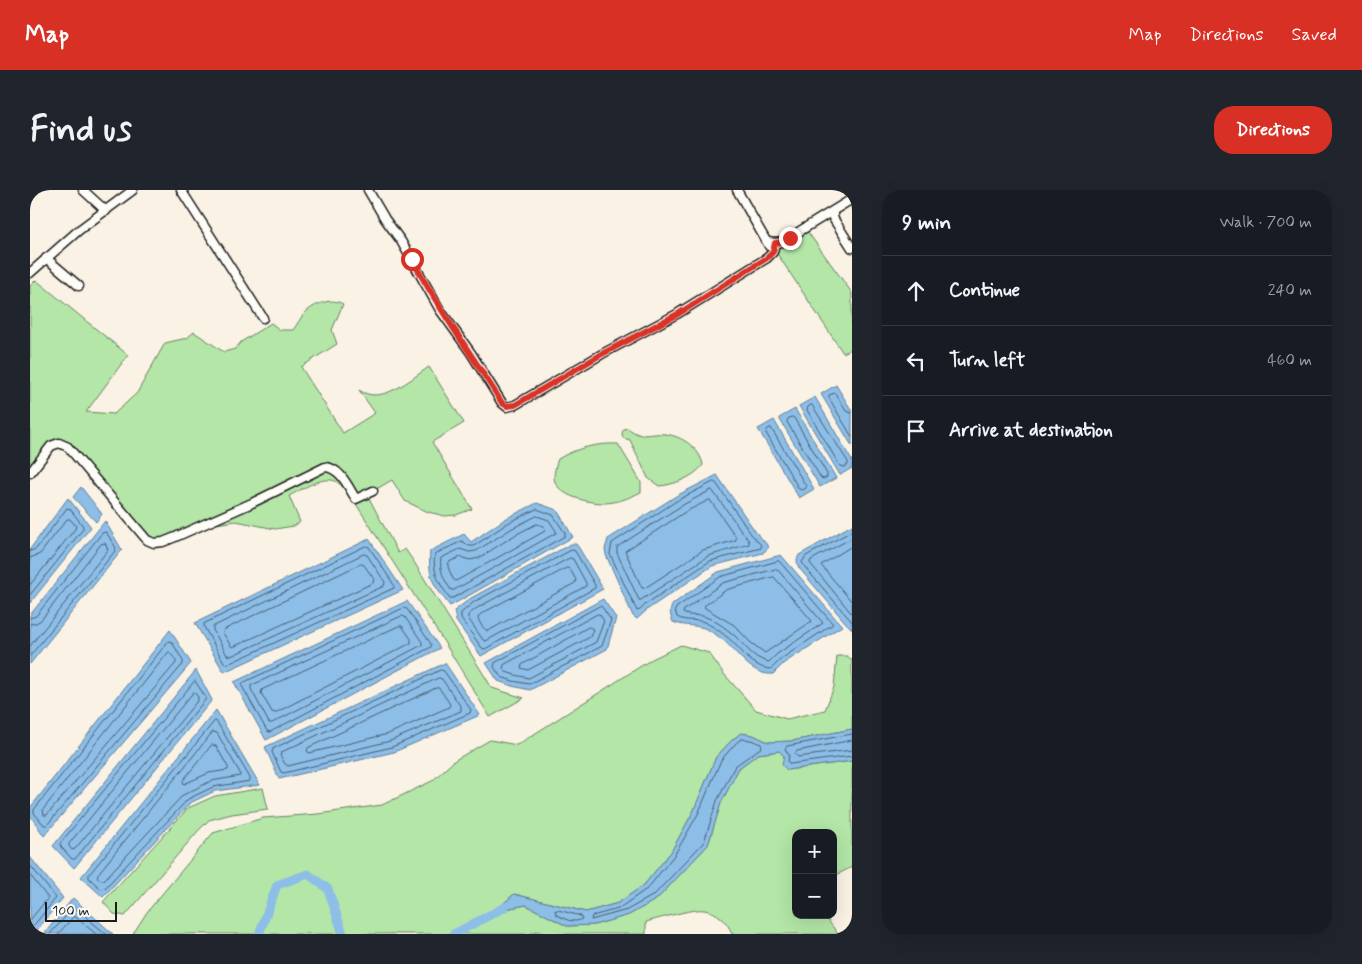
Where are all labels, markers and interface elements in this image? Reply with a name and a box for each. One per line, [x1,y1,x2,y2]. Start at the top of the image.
text: Map [25,20,69,51]
text: Map [1129,23,1162,47]
text: Directions [1190,23,1264,47]
text: Saved [1292,23,1337,47]
button: Directions [1214,106,1332,154]
text: Find us [30,107,132,153]
text: 9 min [902,209,951,237]
text: Walk · 700 m [1220,212,1312,233]
route end [779,227,802,250]
route start [401,248,424,271]
icon: ahead [902,277,930,305]
text: Continue [949,278,1020,303]
text: 240 m [1268,280,1312,301]
icon: left [902,347,930,375]
text: Turn left [949,348,1025,373]
text: 460 m [1267,350,1312,371]
icon: arrive [902,417,930,445]
text: Arrive at destination [949,418,1113,443]
map controls [792,829,837,919]
button: + [792,829,837,874]
button: − [792,874,837,919]
scale bar [45,899,118,922]
text: 100 m [52,902,90,920]

